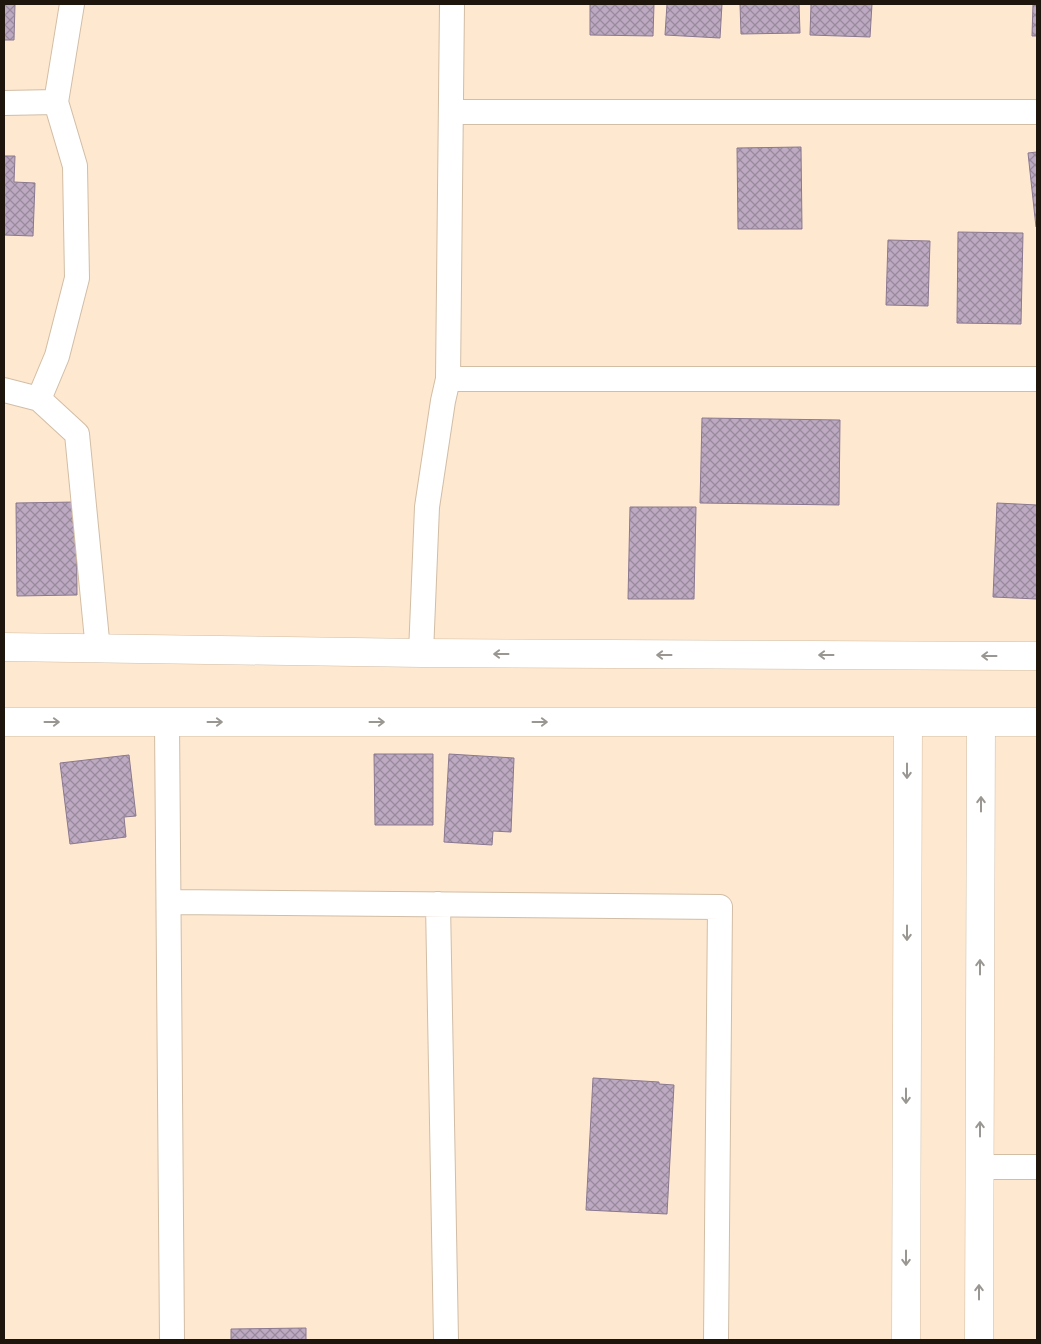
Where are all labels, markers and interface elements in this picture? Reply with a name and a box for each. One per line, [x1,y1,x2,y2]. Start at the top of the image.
one-way arrow [493,649,510,659]
one-way arrow [656,650,672,660]
one-way arrow [818,650,834,660]
one-way arrow [981,651,997,661]
one-way arrow [44,717,60,727]
one-way arrow [206,717,223,727]
one-way arrow [369,717,385,727]
one-way arrow [532,717,548,727]
one-way arrow [902,762,912,779]
one-way arrow [976,796,986,812]
one-way arrow [902,925,912,941]
one-way arrow [975,959,985,975]
one-way arrow [901,1088,911,1104]
one-way arrow [975,1121,985,1138]
one-way arrow [901,1250,911,1266]
one-way arrow [974,1284,984,1300]

